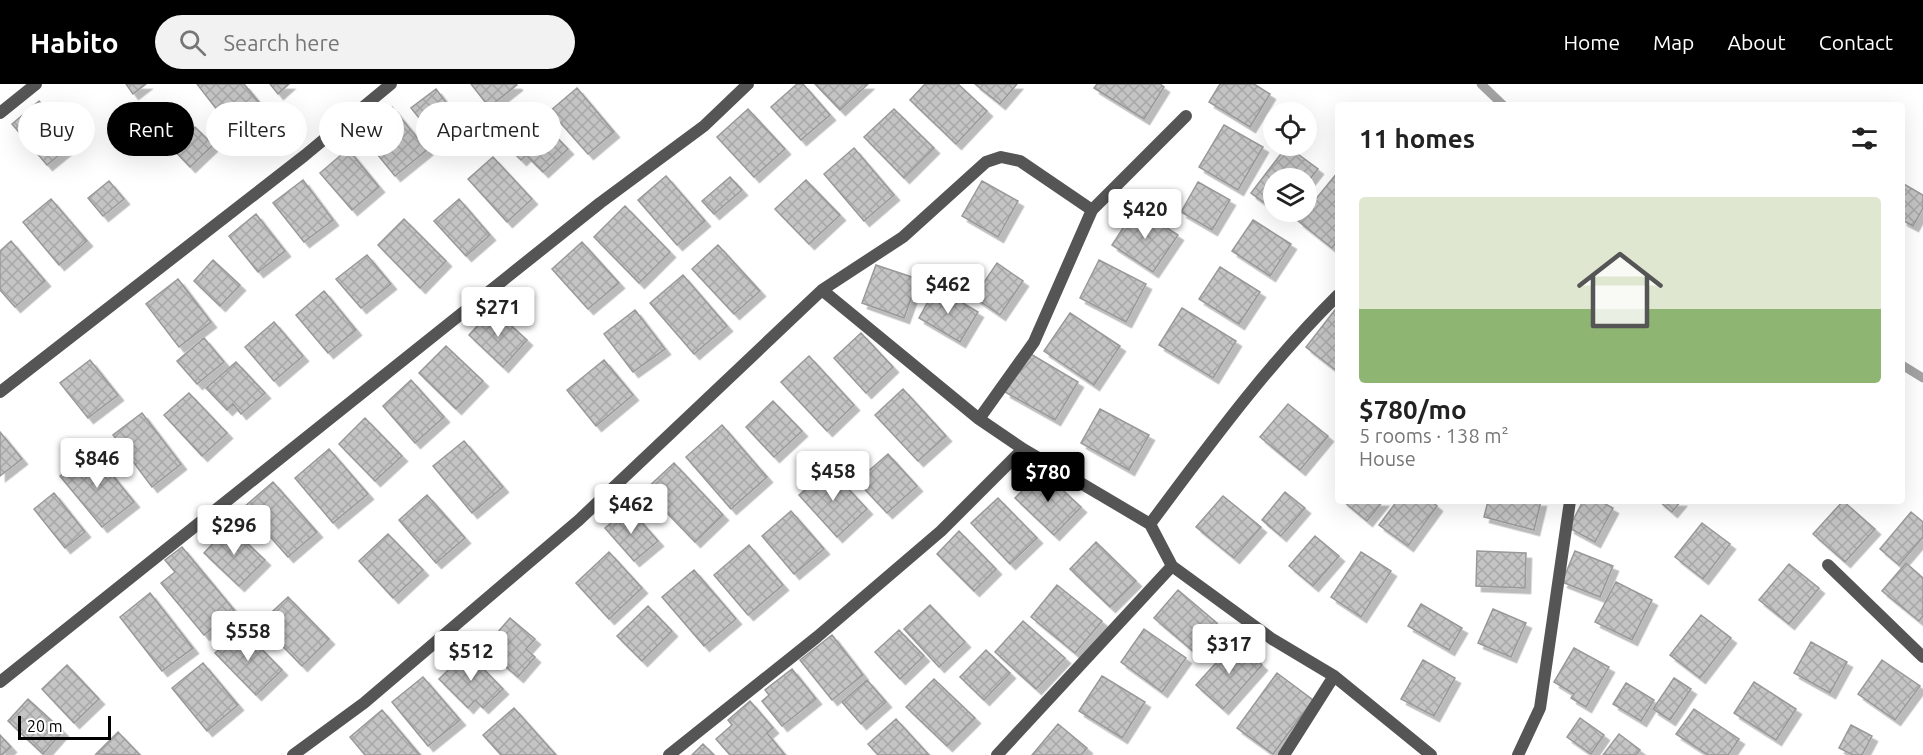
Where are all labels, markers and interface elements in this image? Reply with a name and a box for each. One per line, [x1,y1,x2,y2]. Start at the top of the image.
search box [155,15,575,69]
icon: search [176,26,209,59]
text: Habito [30,27,119,58]
text: Search here [224,30,340,55]
text: Home [1563,30,1620,54]
text: Map [1653,30,1694,54]
text: About [1727,30,1786,54]
text: Contact [1819,30,1893,54]
chip: Buy [18,102,95,156]
chip: Rent [107,102,194,156]
chip: Filters [206,102,307,156]
chip: New [319,102,404,156]
chip: Apartment [416,102,561,156]
map controls [1263,102,1317,222]
button: locate [1263,102,1317,156]
icon: filters [1848,122,1881,155]
text: 11 homes [1359,124,1475,153]
button: layers [1263,168,1317,222]
pin: $420 [1109,189,1181,240]
text: $420 [1122,197,1168,220]
icon: home [1566,236,1674,344]
pin: $462 [912,264,984,315]
text: $462 [925,272,971,295]
pin: $271 [462,287,534,338]
text: $271 [475,295,521,318]
text: $780/mo [1359,395,1467,424]
text: 5 rooms · 138 m² [1359,424,1509,447]
pin: $846 [61,438,133,489]
text: $846 [74,446,120,469]
text: House [1359,447,1416,470]
pin: $458 [797,451,869,502]
pin: $780 [1012,452,1084,503]
text: $458 [810,459,856,482]
text: $780 [1025,460,1071,483]
pin: $462 [595,484,667,535]
text: $462 [608,492,654,515]
pin: $296 [198,505,270,556]
text: $296 [211,513,257,536]
pin: $558 [212,611,284,662]
text: $558 [225,619,271,642]
pin: $317 [1193,624,1265,675]
pin: $512 [435,631,507,682]
text: $317 [1206,632,1252,655]
text: $512 [448,639,494,662]
scale bar [18,713,111,740]
text: 20 m [27,717,63,735]

